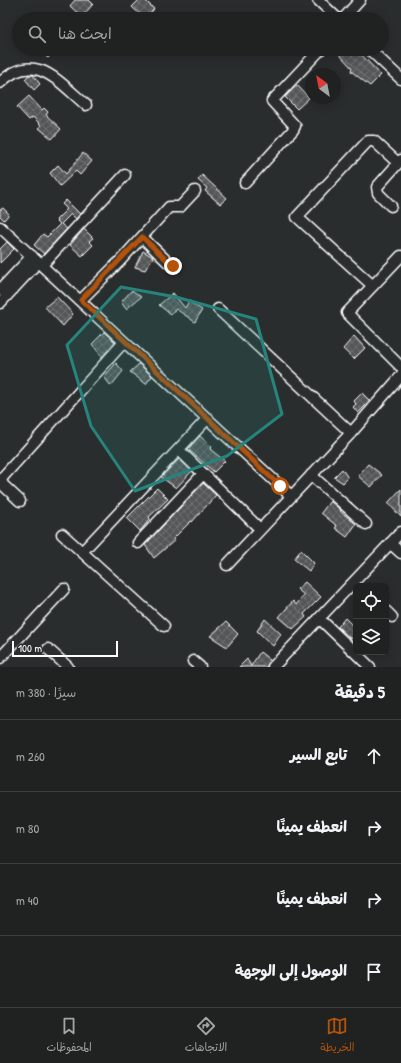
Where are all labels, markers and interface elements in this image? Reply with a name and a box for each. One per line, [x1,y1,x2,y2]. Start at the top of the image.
search box [12,12,389,56]
icon: search [26,23,48,45]
text: ابحث هنا [58,23,112,44]
north arrow [305,68,341,104]
route end [164,257,182,275]
route start [271,477,289,495]
map controls [353,583,389,655]
button: locate [353,583,389,619]
button: layers [353,619,389,655]
scale bar [12,639,118,658]
text: 100 m [18,641,42,655]
text: 5 دقيقة [335,680,385,703]
text: سيرًا · 380 m [16,683,76,701]
text: تابع السير [290,744,347,765]
icon: ahead [363,745,385,767]
text: 260 m [16,747,45,765]
text: انعطف يمينًا [277,816,347,837]
icon: right [363,817,385,839]
text: 80 m [16,819,39,837]
text: انعطف يمينًا [277,888,347,909]
icon: right [363,889,385,911]
text: 40 m [16,891,39,909]
text: الوصول إلى الوجهة [235,960,347,981]
icon: arrive [363,961,385,983]
tab: المحفوظات [47,1015,92,1057]
tab: الاتجاهات [185,1015,227,1057]
tab: الخريطة [320,1015,355,1057]

